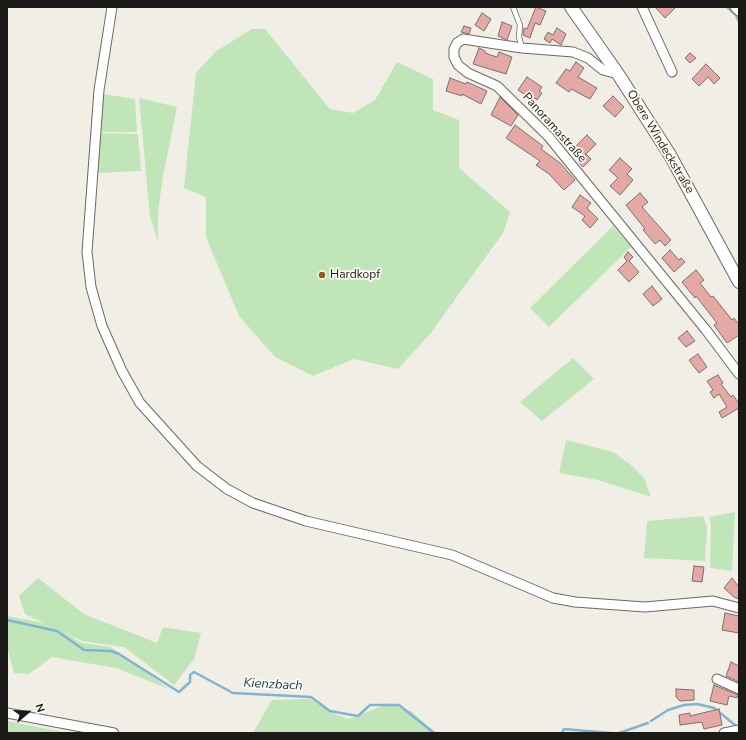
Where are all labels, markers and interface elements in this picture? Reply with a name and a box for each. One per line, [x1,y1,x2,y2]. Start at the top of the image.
street label: Obere Windeckstraße [623,88,697,196]
street label: Panoramastraße [519,90,589,166]
place label: Hardkopf [330,268,380,282]
marker: Hardkopf [317,270,327,280]
water label: Kienzbach [243,676,303,694]
north arrow [8,692,48,732]
text: N [31,702,48,714]

